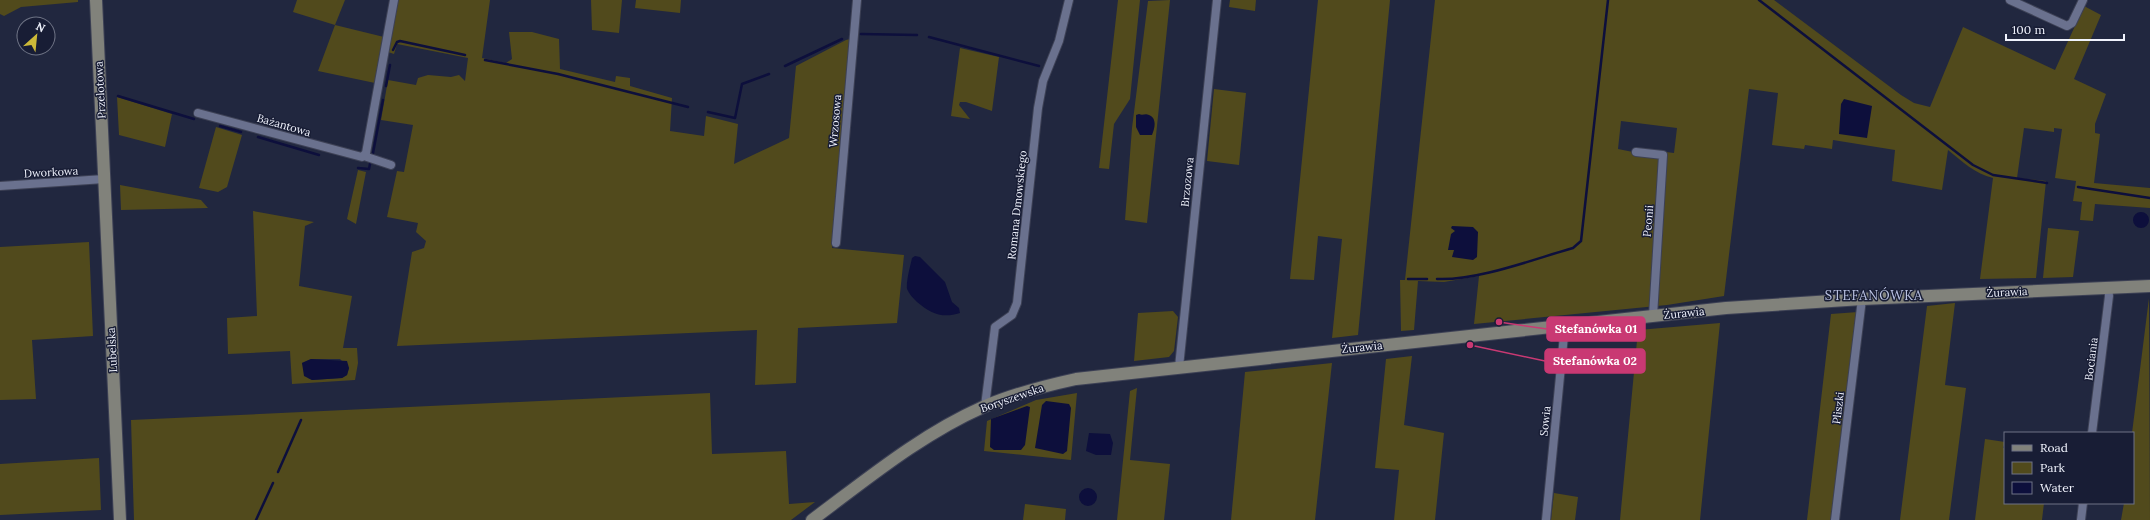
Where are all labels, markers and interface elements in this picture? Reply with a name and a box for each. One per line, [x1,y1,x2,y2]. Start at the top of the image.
north arrow [16,16,56,56]
scale bar [2006,16,2124,42]
text: N [34,19,48,35]
text: 100 m [2012,22,2045,37]
street label: Przelotowa [91,61,108,119]
street label: Wrzosowa [826,94,844,148]
street label: Bażantowa [255,111,313,139]
street label: Romana Dmowskiego [1004,150,1030,260]
street label: Brzozowa [1177,156,1197,207]
street label: Dworkowa [23,164,79,180]
street label: Peonii [1640,205,1656,237]
street label: Żurawia [1986,283,2028,300]
district label: STEFANÓWKA [1825,287,1923,304]
street label: Żurawia [1663,303,1705,322]
callout: Stefanówka 01 [1547,317,1645,341]
text: Stefanówka 01 [1555,321,1637,336]
street label: Lubelska [104,327,120,373]
street label: Bociania [2081,336,2101,381]
street label: Żurawia [1341,337,1383,356]
callout: Stefanówka 02 [1545,349,1645,373]
text: Stefanówka 02 [1553,353,1637,368]
street label: Boryszewska [978,381,1046,415]
street label: Pliszki [1829,391,1847,425]
street label: Sowia [1536,405,1554,437]
legend [2004,432,2134,504]
text: Road [2040,440,2068,455]
text: Park [2040,460,2066,475]
text: Water [2040,480,2075,495]

